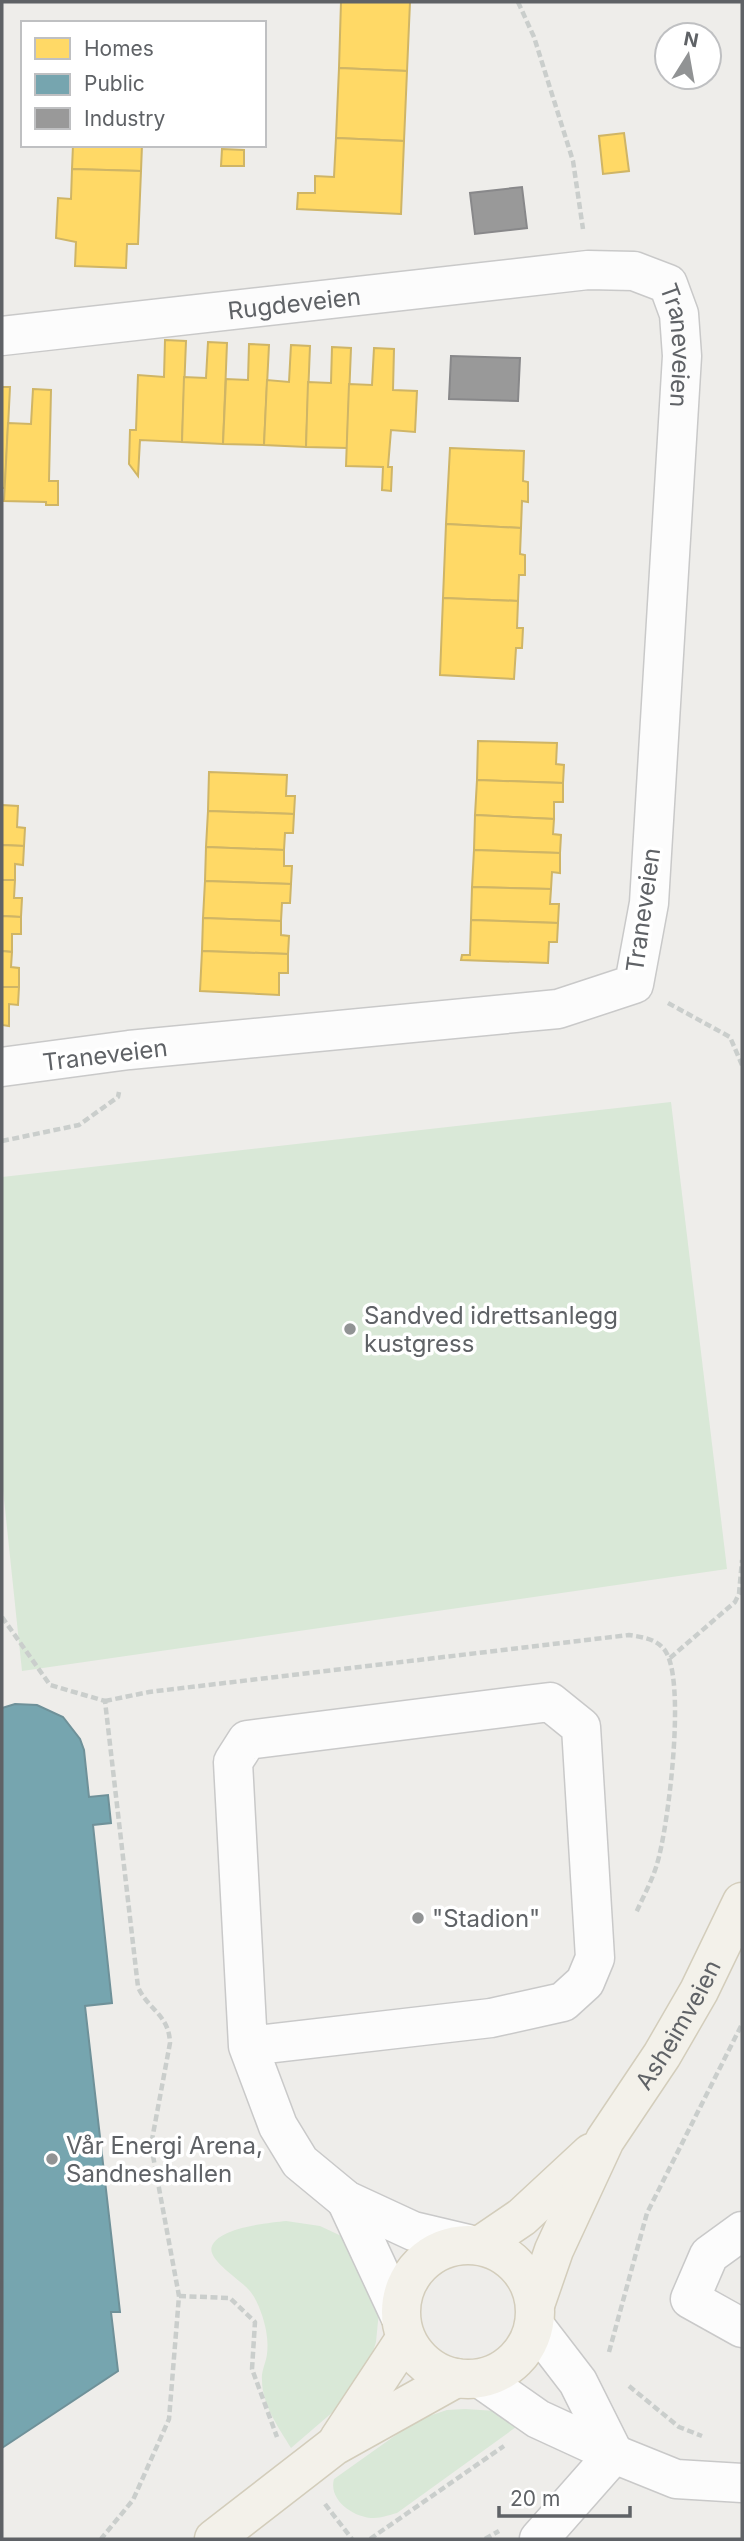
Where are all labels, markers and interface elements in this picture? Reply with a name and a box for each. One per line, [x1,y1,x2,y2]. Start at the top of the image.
legend [21,21,266,147]
north arrow [653,21,723,91]
text: N [682,27,700,52]
text: Homes [84,36,154,61]
text: Public [84,71,145,96]
text: Industry [84,106,166,131]
street label: Traneveien [654,279,697,408]
street label: Rugdeveien [226,281,362,325]
street label: Traneveien [620,846,666,974]
street label: Traneveien [41,1033,169,1077]
place label: Sandved idrettsanlegg kustgress [364,1301,618,1358]
marker: Sandved idrettsanlegg kustgress [342,1321,358,1337]
place label: "Stadion" [432,1904,540,1933]
marker: "Stadion" [410,1910,426,1926]
street label: Asheimveien [629,1955,726,2095]
place label: Vår Energi Arena, Sandneshallen [66,2131,263,2188]
marker: Vår Energi Arena, Sandneshallen [44,2151,60,2167]
scale bar [499,2474,630,2518]
text: 20 m [510,2486,560,2511]

